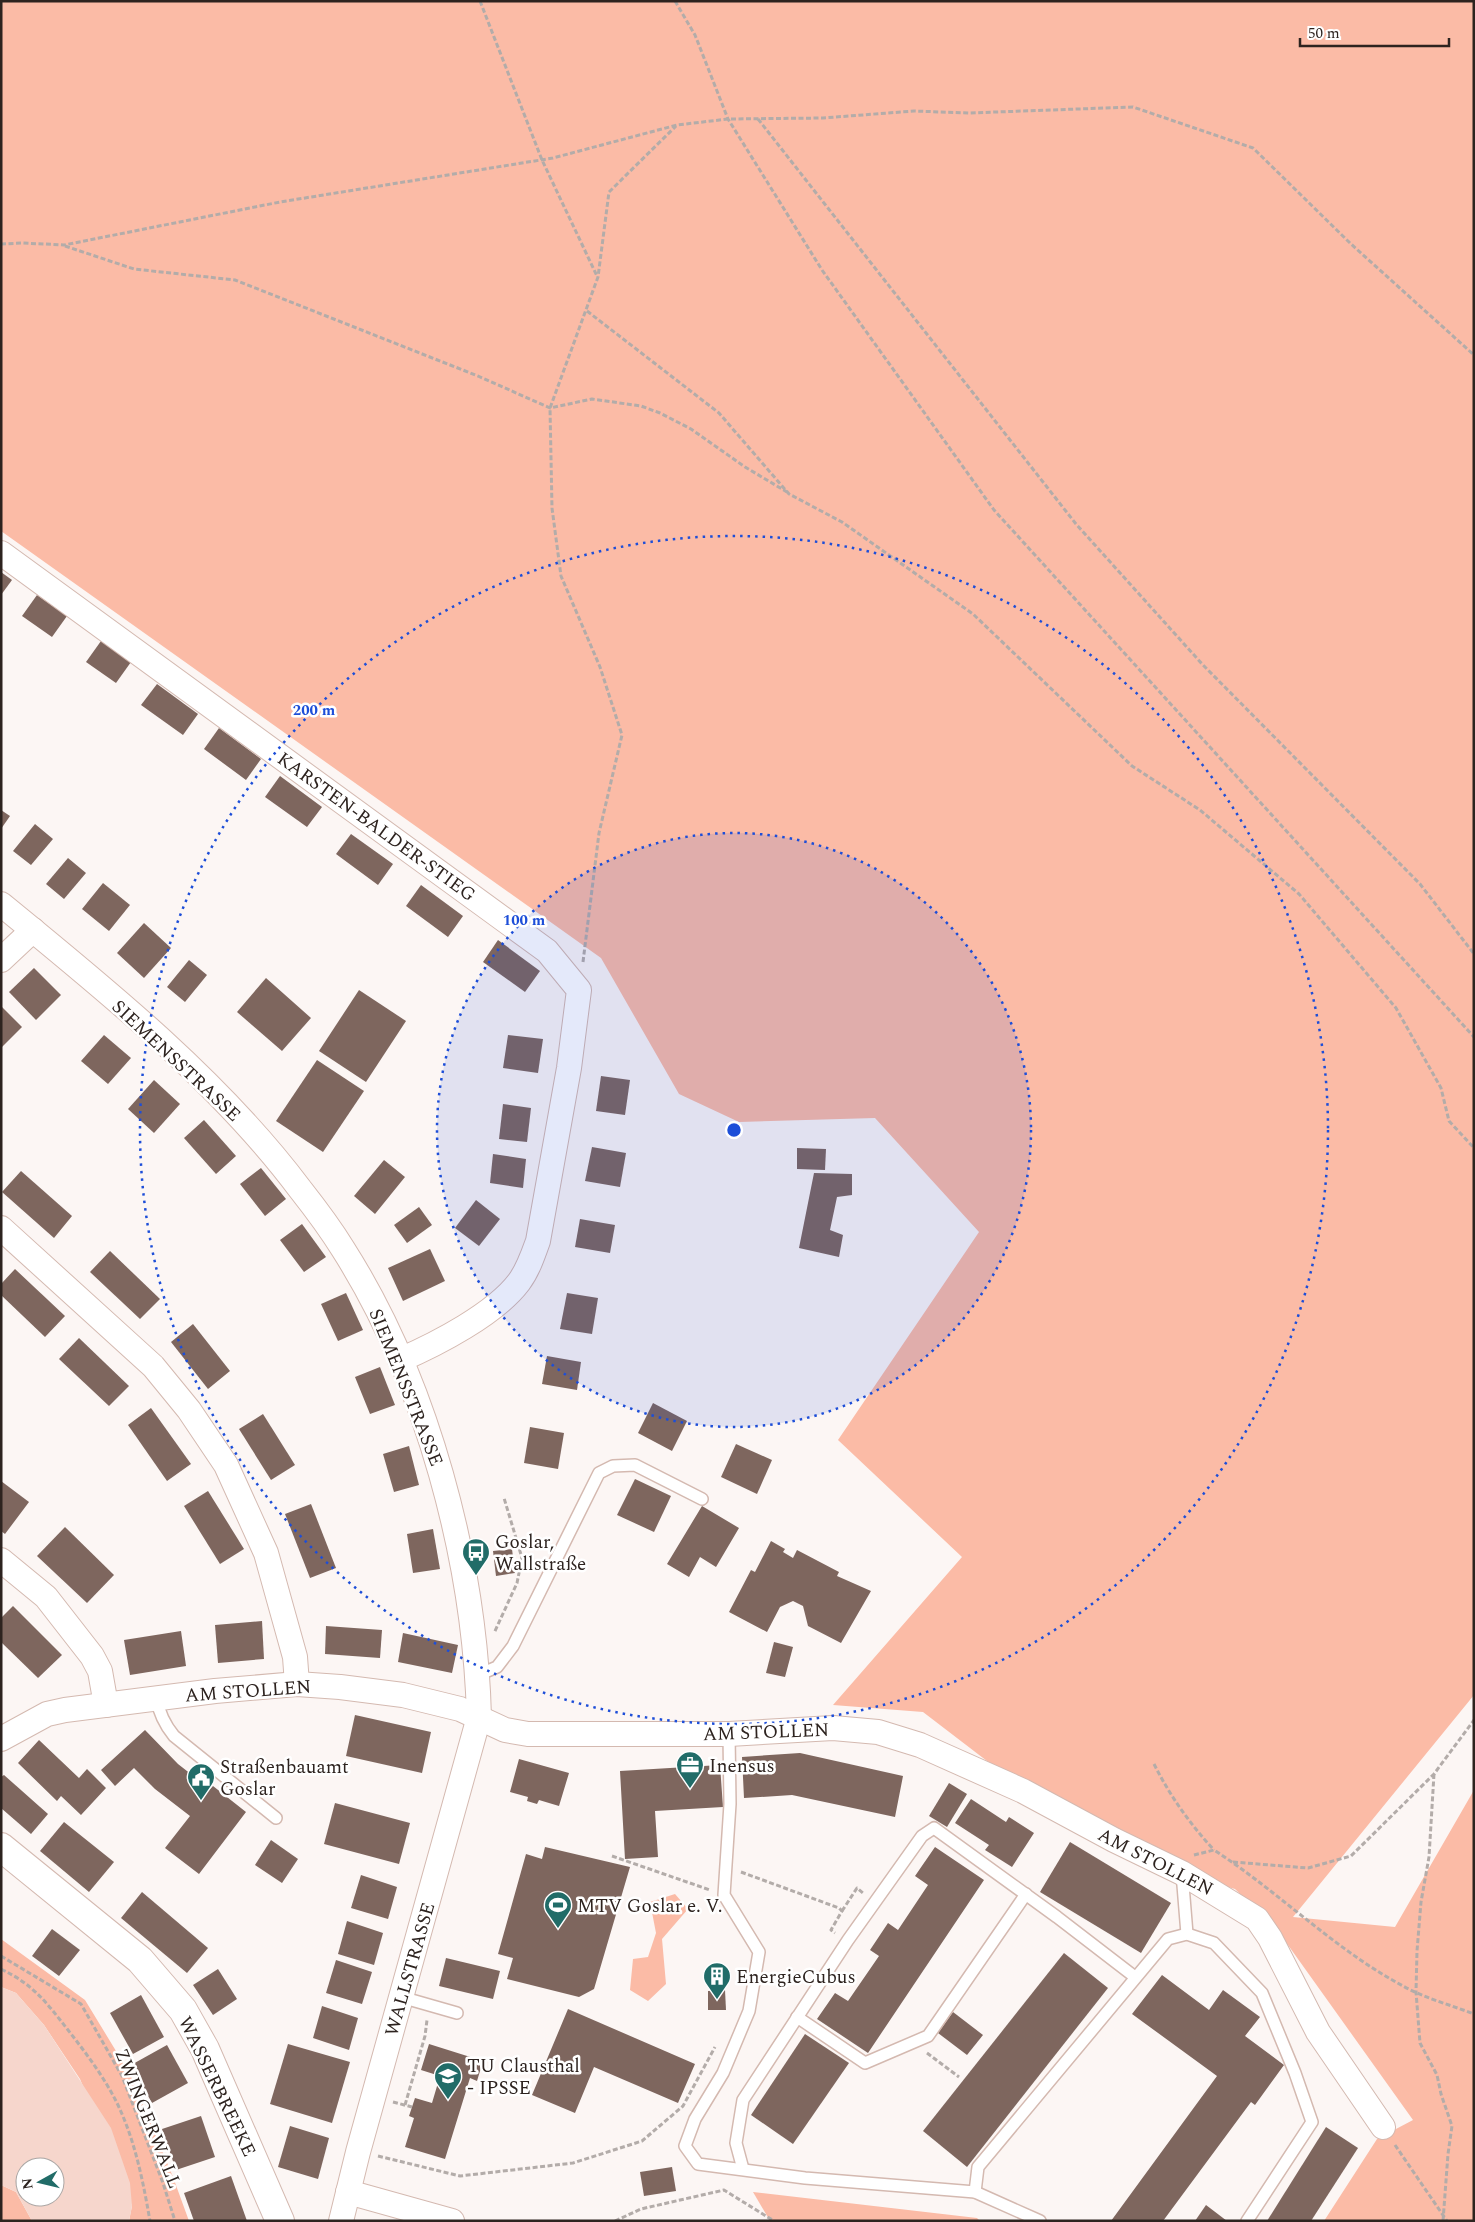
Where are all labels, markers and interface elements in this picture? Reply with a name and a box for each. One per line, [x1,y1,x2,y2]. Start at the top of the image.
scale bar [1300,15,1449,47]
text: 50 m [1308,22,1340,45]
text: 200 m [293,699,336,722]
street label: KARSTEN-BALDER-STIEG [271,745,481,909]
text: 100 m [503,909,546,932]
street label: SIEMENSSTRASSE [105,993,247,1129]
centre of rings [725,1121,743,1139]
street label: SIEMENSSTRASSE [361,1304,451,1471]
place label: Goslar, Wallstraße [495,1528,586,1579]
bus stop icon: Goslar, Wallstraße [461,1537,491,1576]
street label: AM STOLLEN [184,1673,312,1710]
street label: AM STOLLEN [702,1716,830,1749]
office icon: Inensus [675,1750,705,1789]
place label: Inensus [709,1752,775,1781]
place label: Straßenbauamt Goslar [220,1753,349,1804]
public building icon: Straßenbauamt Goslar [186,1762,216,1801]
street label: AM STOLLEN [1092,1821,1218,1904]
sports icon: MTV Goslar e. V. [543,1890,573,1929]
place label: MTV Goslar e. V. [577,1892,722,1921]
street label: WALLSTRASSE [377,1899,443,2040]
building icon: EnergieCubus [702,1961,732,2000]
place label: EnergieCubus [736,1963,856,1992]
street label: WASSERBREEKE [170,2011,263,2162]
street label: ZWINGERWALL [106,2044,189,2193]
place label: TU Clausthal - IPSSE [467,2052,580,2103]
school or university icon: TU Clausthal - IPSSE [433,2061,463,2100]
north arrow [15,2157,65,2207]
text: N [16,2177,39,2191]

